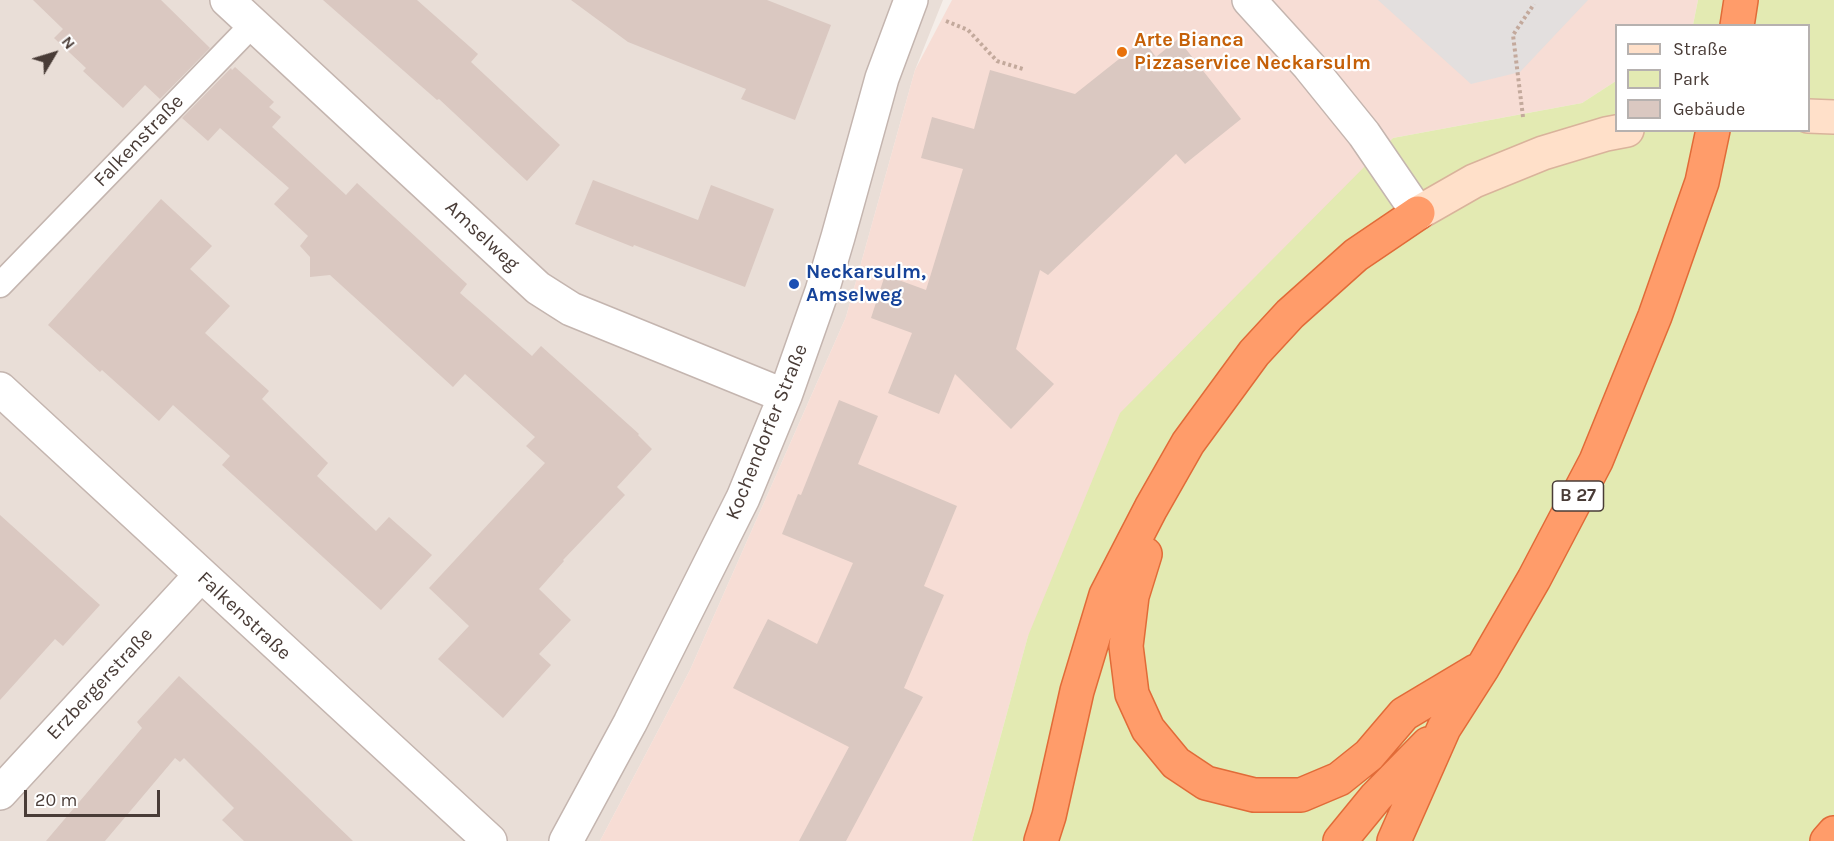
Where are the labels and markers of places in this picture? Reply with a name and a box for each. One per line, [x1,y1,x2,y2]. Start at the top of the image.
place label: Arte Bianca Pizzaservice Neckarsulm [1134,28,1371,75]
marker: Arte Bianca Pizzaservice Neckarsulm [1115,45,1129,59]
place label: Neckarsulm, Amselweg [806,260,926,307]
marker: Neckarsulm, Amselweg [787,277,801,291]

